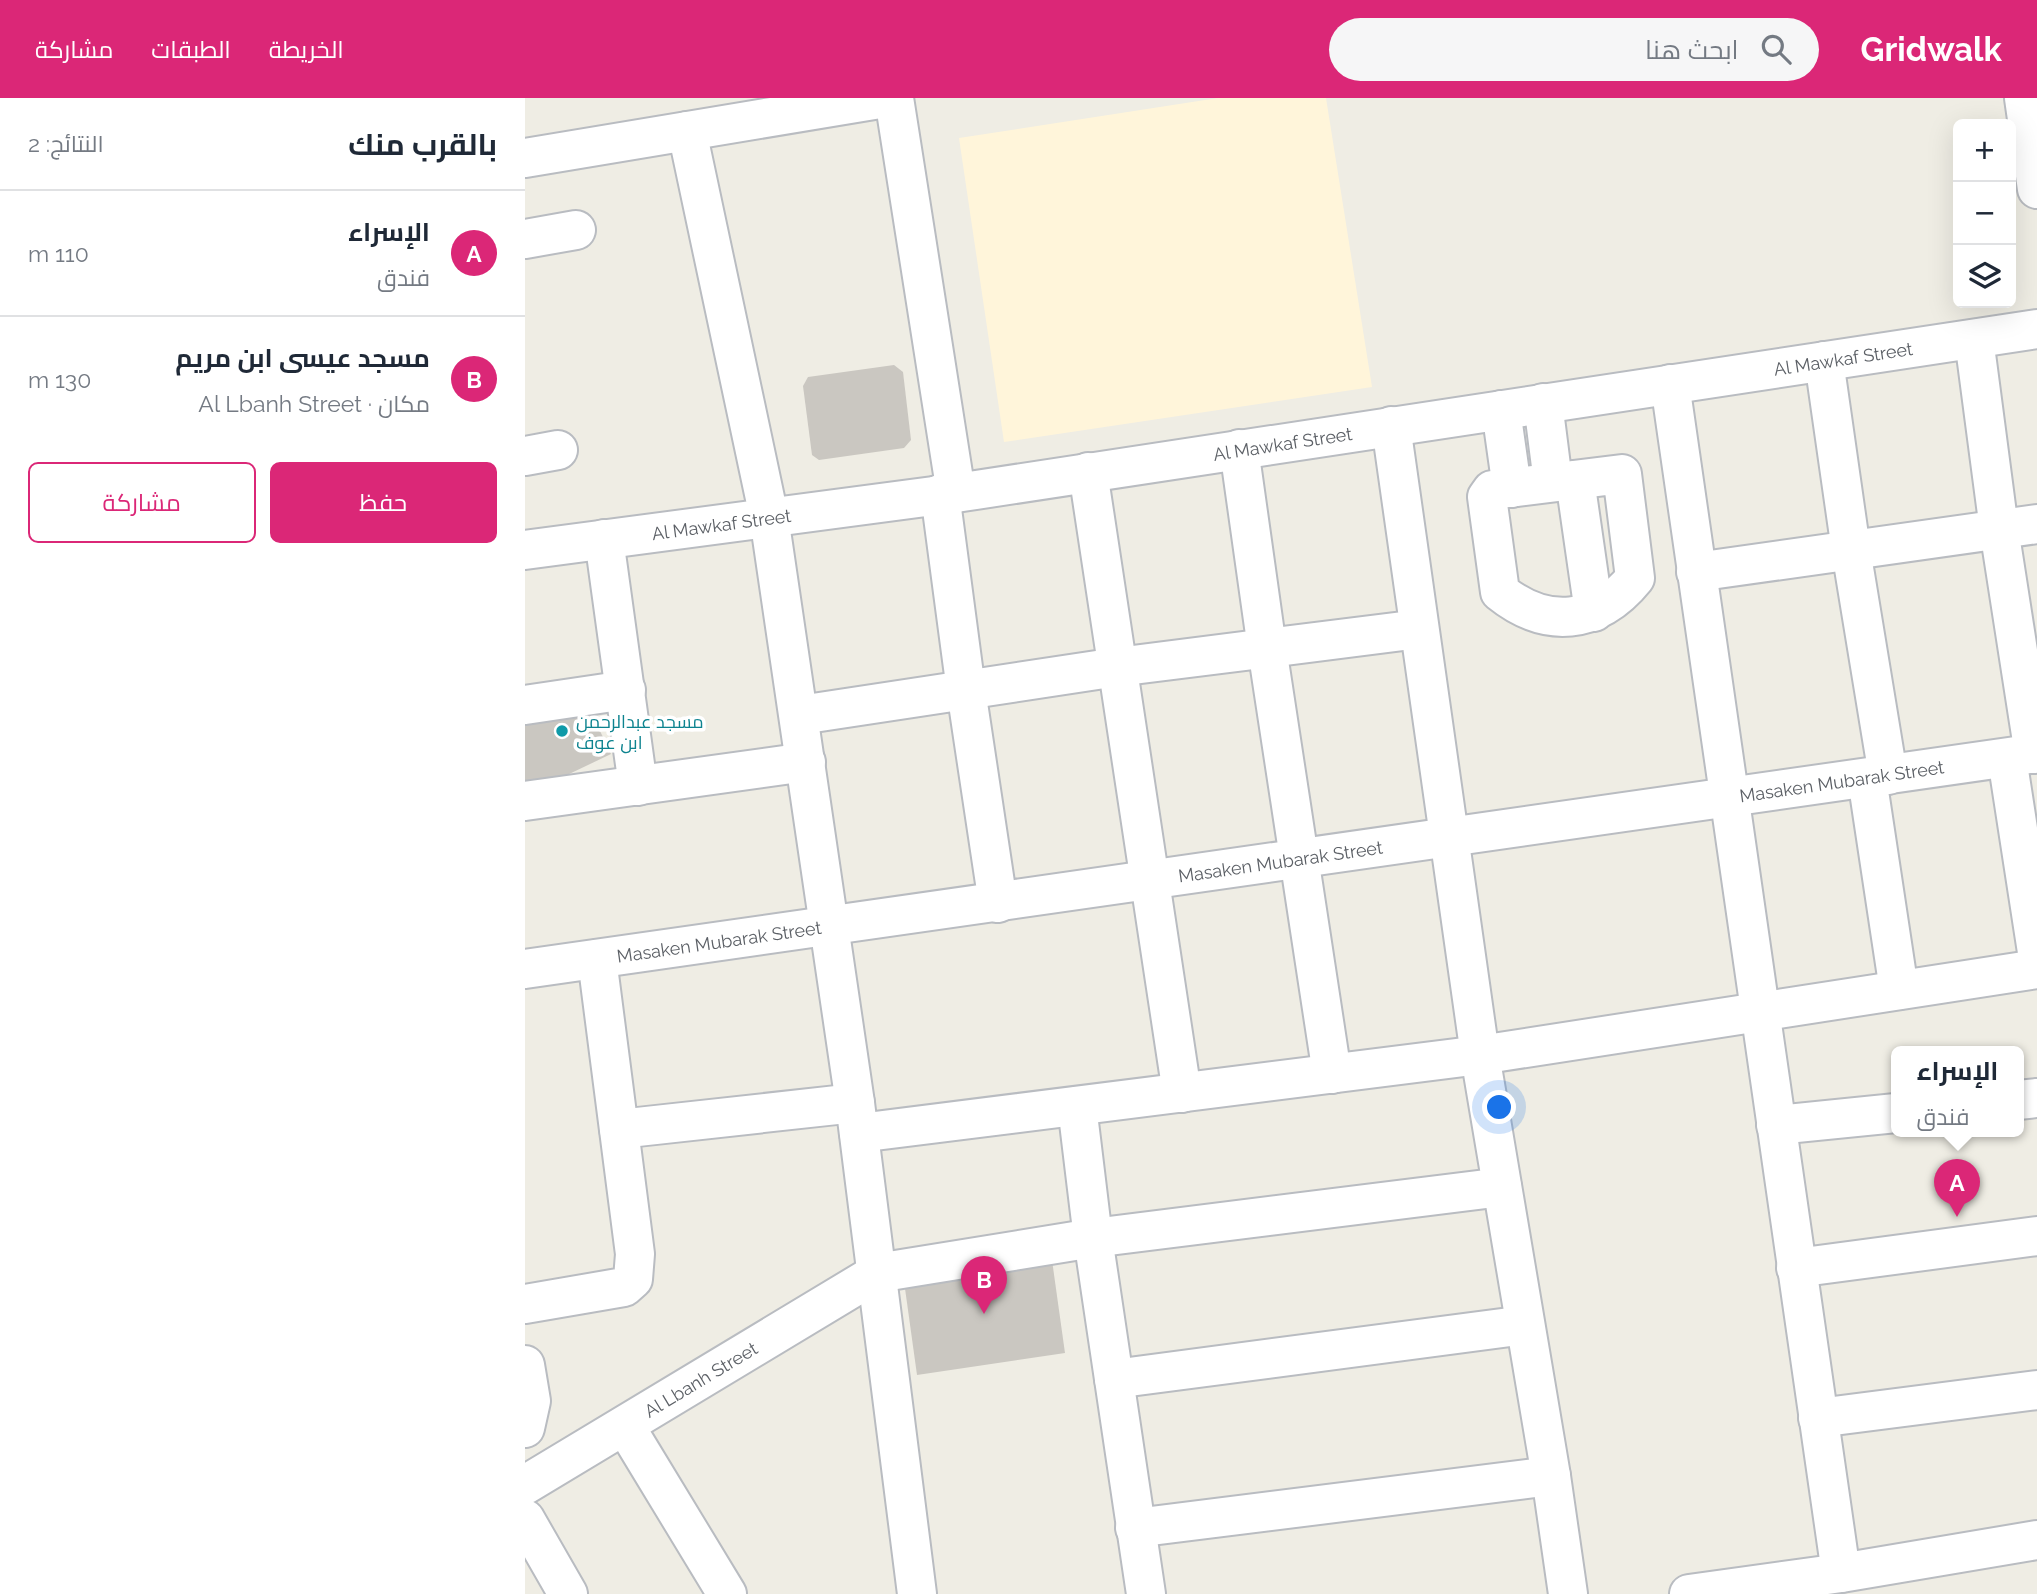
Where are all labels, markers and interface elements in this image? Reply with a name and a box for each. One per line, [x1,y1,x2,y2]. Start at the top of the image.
search box [1329,18,1819,81]
icon: search [1757,30,1795,68]
text: Gridwalk [1861,30,2002,69]
text: مشاركة [35,35,113,64]
text: الطبقات [151,35,231,64]
text: الخريطة [269,35,344,64]
text: ابحث هنا [1645,35,1739,65]
map controls [1953,119,2016,308]
button: + [1953,119,2016,182]
text: بالقرب منك [348,127,497,162]
text: النتائج: 2 [28,130,104,157]
button: − [1953,182,2016,245]
text: الإسراء [348,217,430,247]
text: 110 m [28,240,89,267]
text: A [466,240,482,267]
button: layers [1953,245,2016,308]
text: فندق [377,264,430,291]
street label: Al Mawkaf Street [1772,338,1914,379]
text: مسجد عيسى ابن مريم [175,343,430,373]
text: 130 m [28,366,91,393]
text: B [466,366,482,393]
text: مكان · Al Lbanh Street [198,390,430,417]
street label: Al Mawkaf Street [1212,423,1353,464]
button: مشاركة [28,462,256,543]
button: حفظ [270,462,497,543]
street label: Al Mawkaf Street [650,504,792,544]
place label: مسجد عبدالرحمن ابن عوف [576,711,704,754]
marker: مسجد عبدالرحمن ابن عوف [554,723,570,739]
street label: Masaken Mubarak Street [1738,756,1945,806]
street label: Masaken Mubarak Street [1177,836,1384,886]
street label: Masaken Mubarak Street [615,916,823,966]
popup [1891,1046,2024,1137]
text: الإسراء [1916,1056,1999,1086]
your location [1482,1090,1516,1124]
text: فندق [1916,1103,1969,1130]
pin: A [1934,1159,1980,1217]
pin: B [961,1256,1007,1314]
street label: Al Lbanh Street [640,1337,761,1421]

